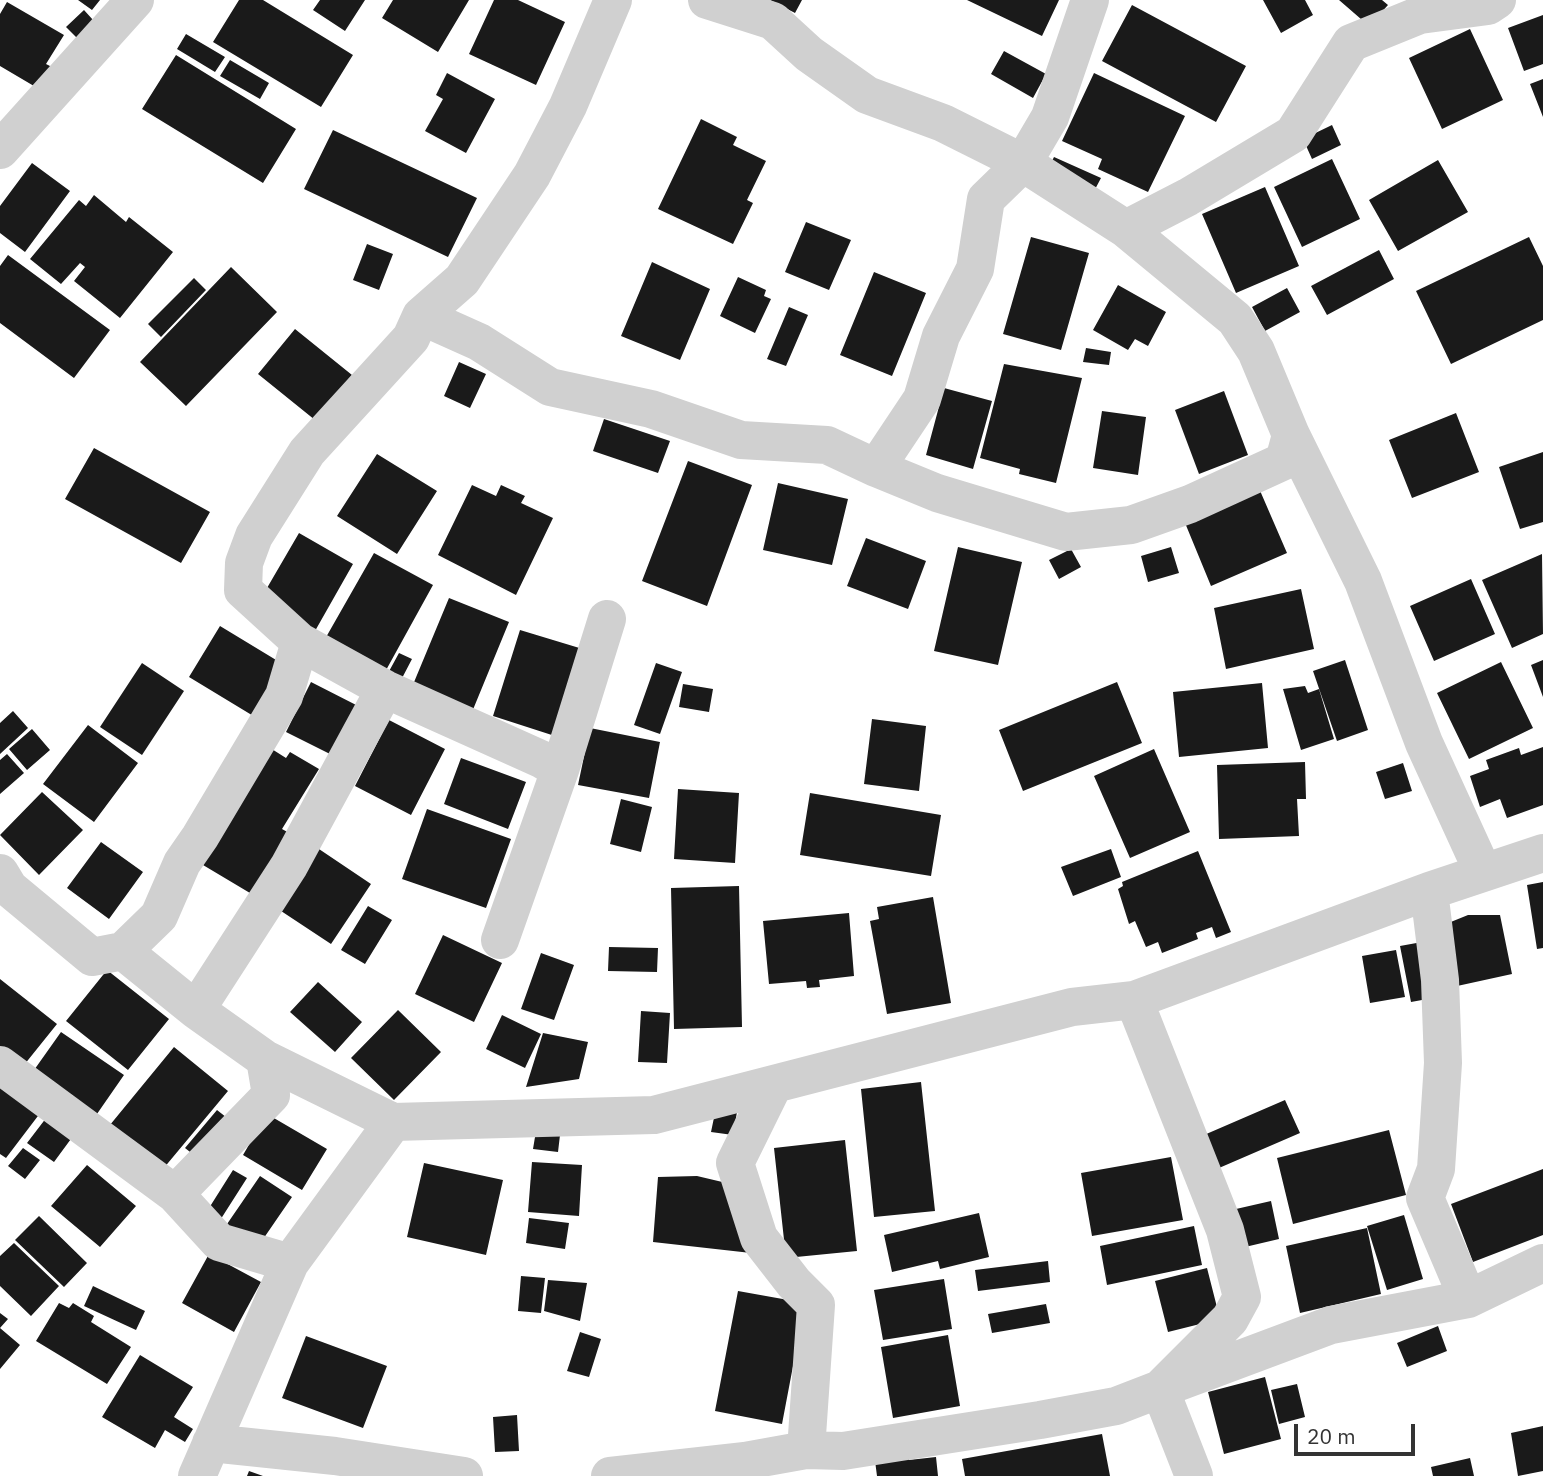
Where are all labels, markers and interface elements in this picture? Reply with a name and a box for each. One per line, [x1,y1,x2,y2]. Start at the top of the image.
scale bar [1298,1410,1419,1454]
text: 20 m [1307,1422,1356,1450]

